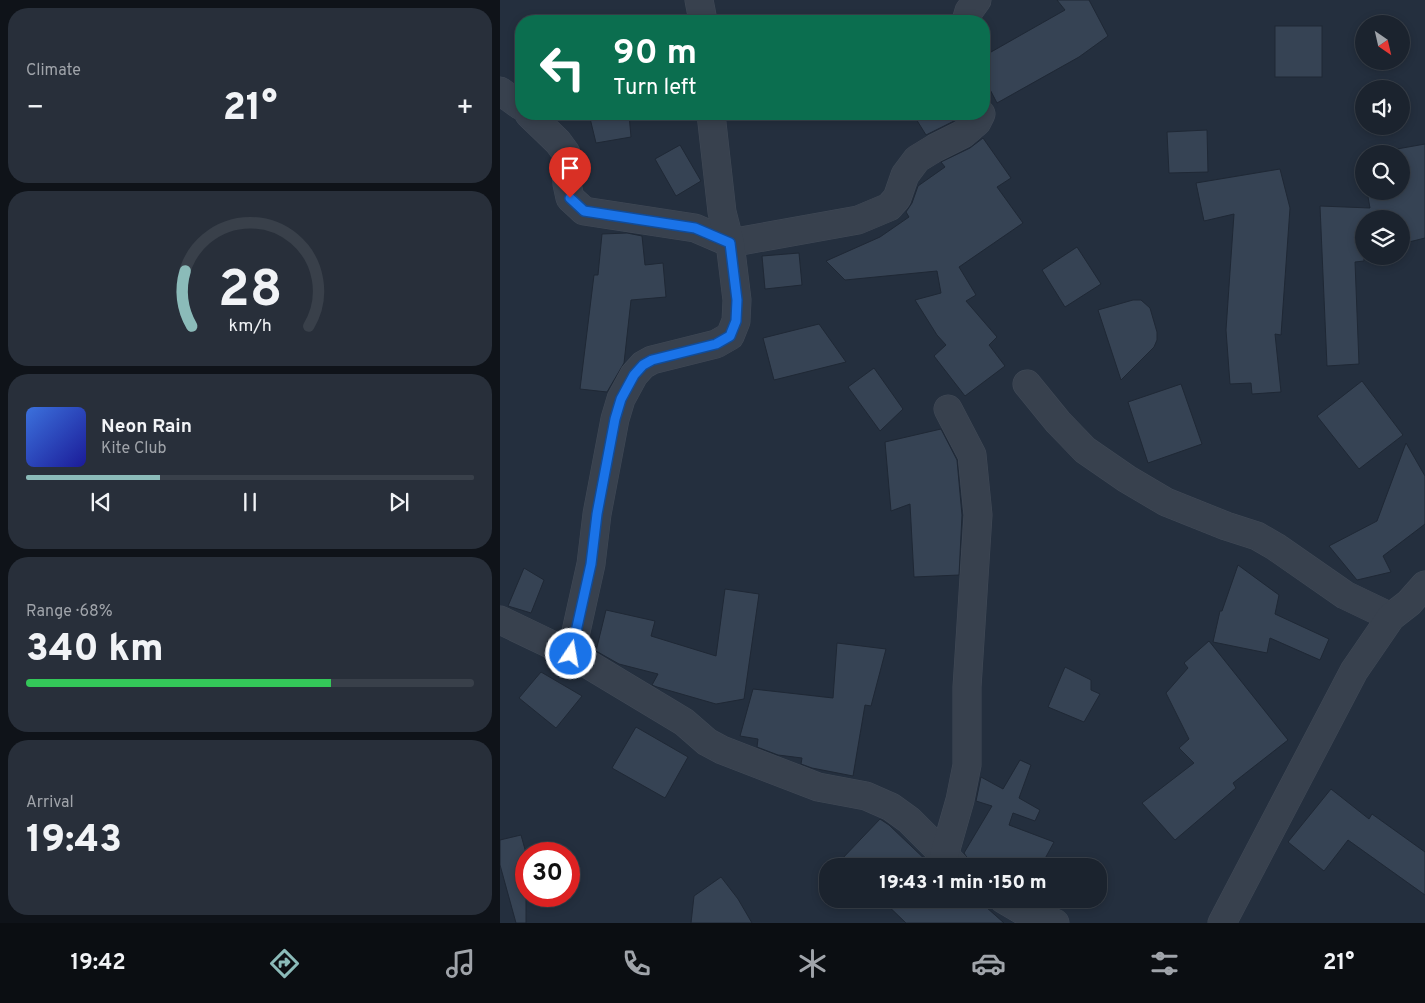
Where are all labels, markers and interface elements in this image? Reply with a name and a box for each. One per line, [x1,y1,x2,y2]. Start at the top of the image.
north arrow [1355,15,1410,70]
map controls [1355,15,1410,265]
text: 90 m [613,32,697,76]
icon: left [530,35,595,100]
text: Climate [26,61,81,81]
text: Turn left [613,75,696,102]
button: sound [1355,80,1410,135]
text: 21° [223,85,277,134]
text: − [26,91,44,127]
text: + [456,91,474,127]
button: search [1355,145,1410,200]
pin [549,147,591,198]
icon: arrive [556,154,584,182]
button: layers [1355,210,1410,265]
text: 28 [218,259,282,325]
text: km/h [228,315,272,338]
text: Neon Rain [101,415,192,439]
text: Kite Club [101,439,166,459]
icon: previous [87,488,115,516]
icon: pause [236,488,264,516]
icon: next [385,488,413,516]
text: Range · 68% [26,602,113,622]
text: 340 km [26,626,164,675]
position arrow [544,627,596,679]
text: Arrival [26,793,74,813]
text: 19:43 [26,817,122,866]
speed limit sign: 30 [515,842,580,907]
text: 19:43 · 1 min · 150 m [879,871,1047,895]
icon: directions [267,946,302,981]
icon: music [443,946,478,981]
icon: phone [619,946,654,981]
icon: climate [795,946,830,981]
icon: car [971,946,1006,981]
icon: filters [1147,946,1182,981]
text: 19:42 [71,950,126,977]
text: 21° [1323,950,1354,977]

